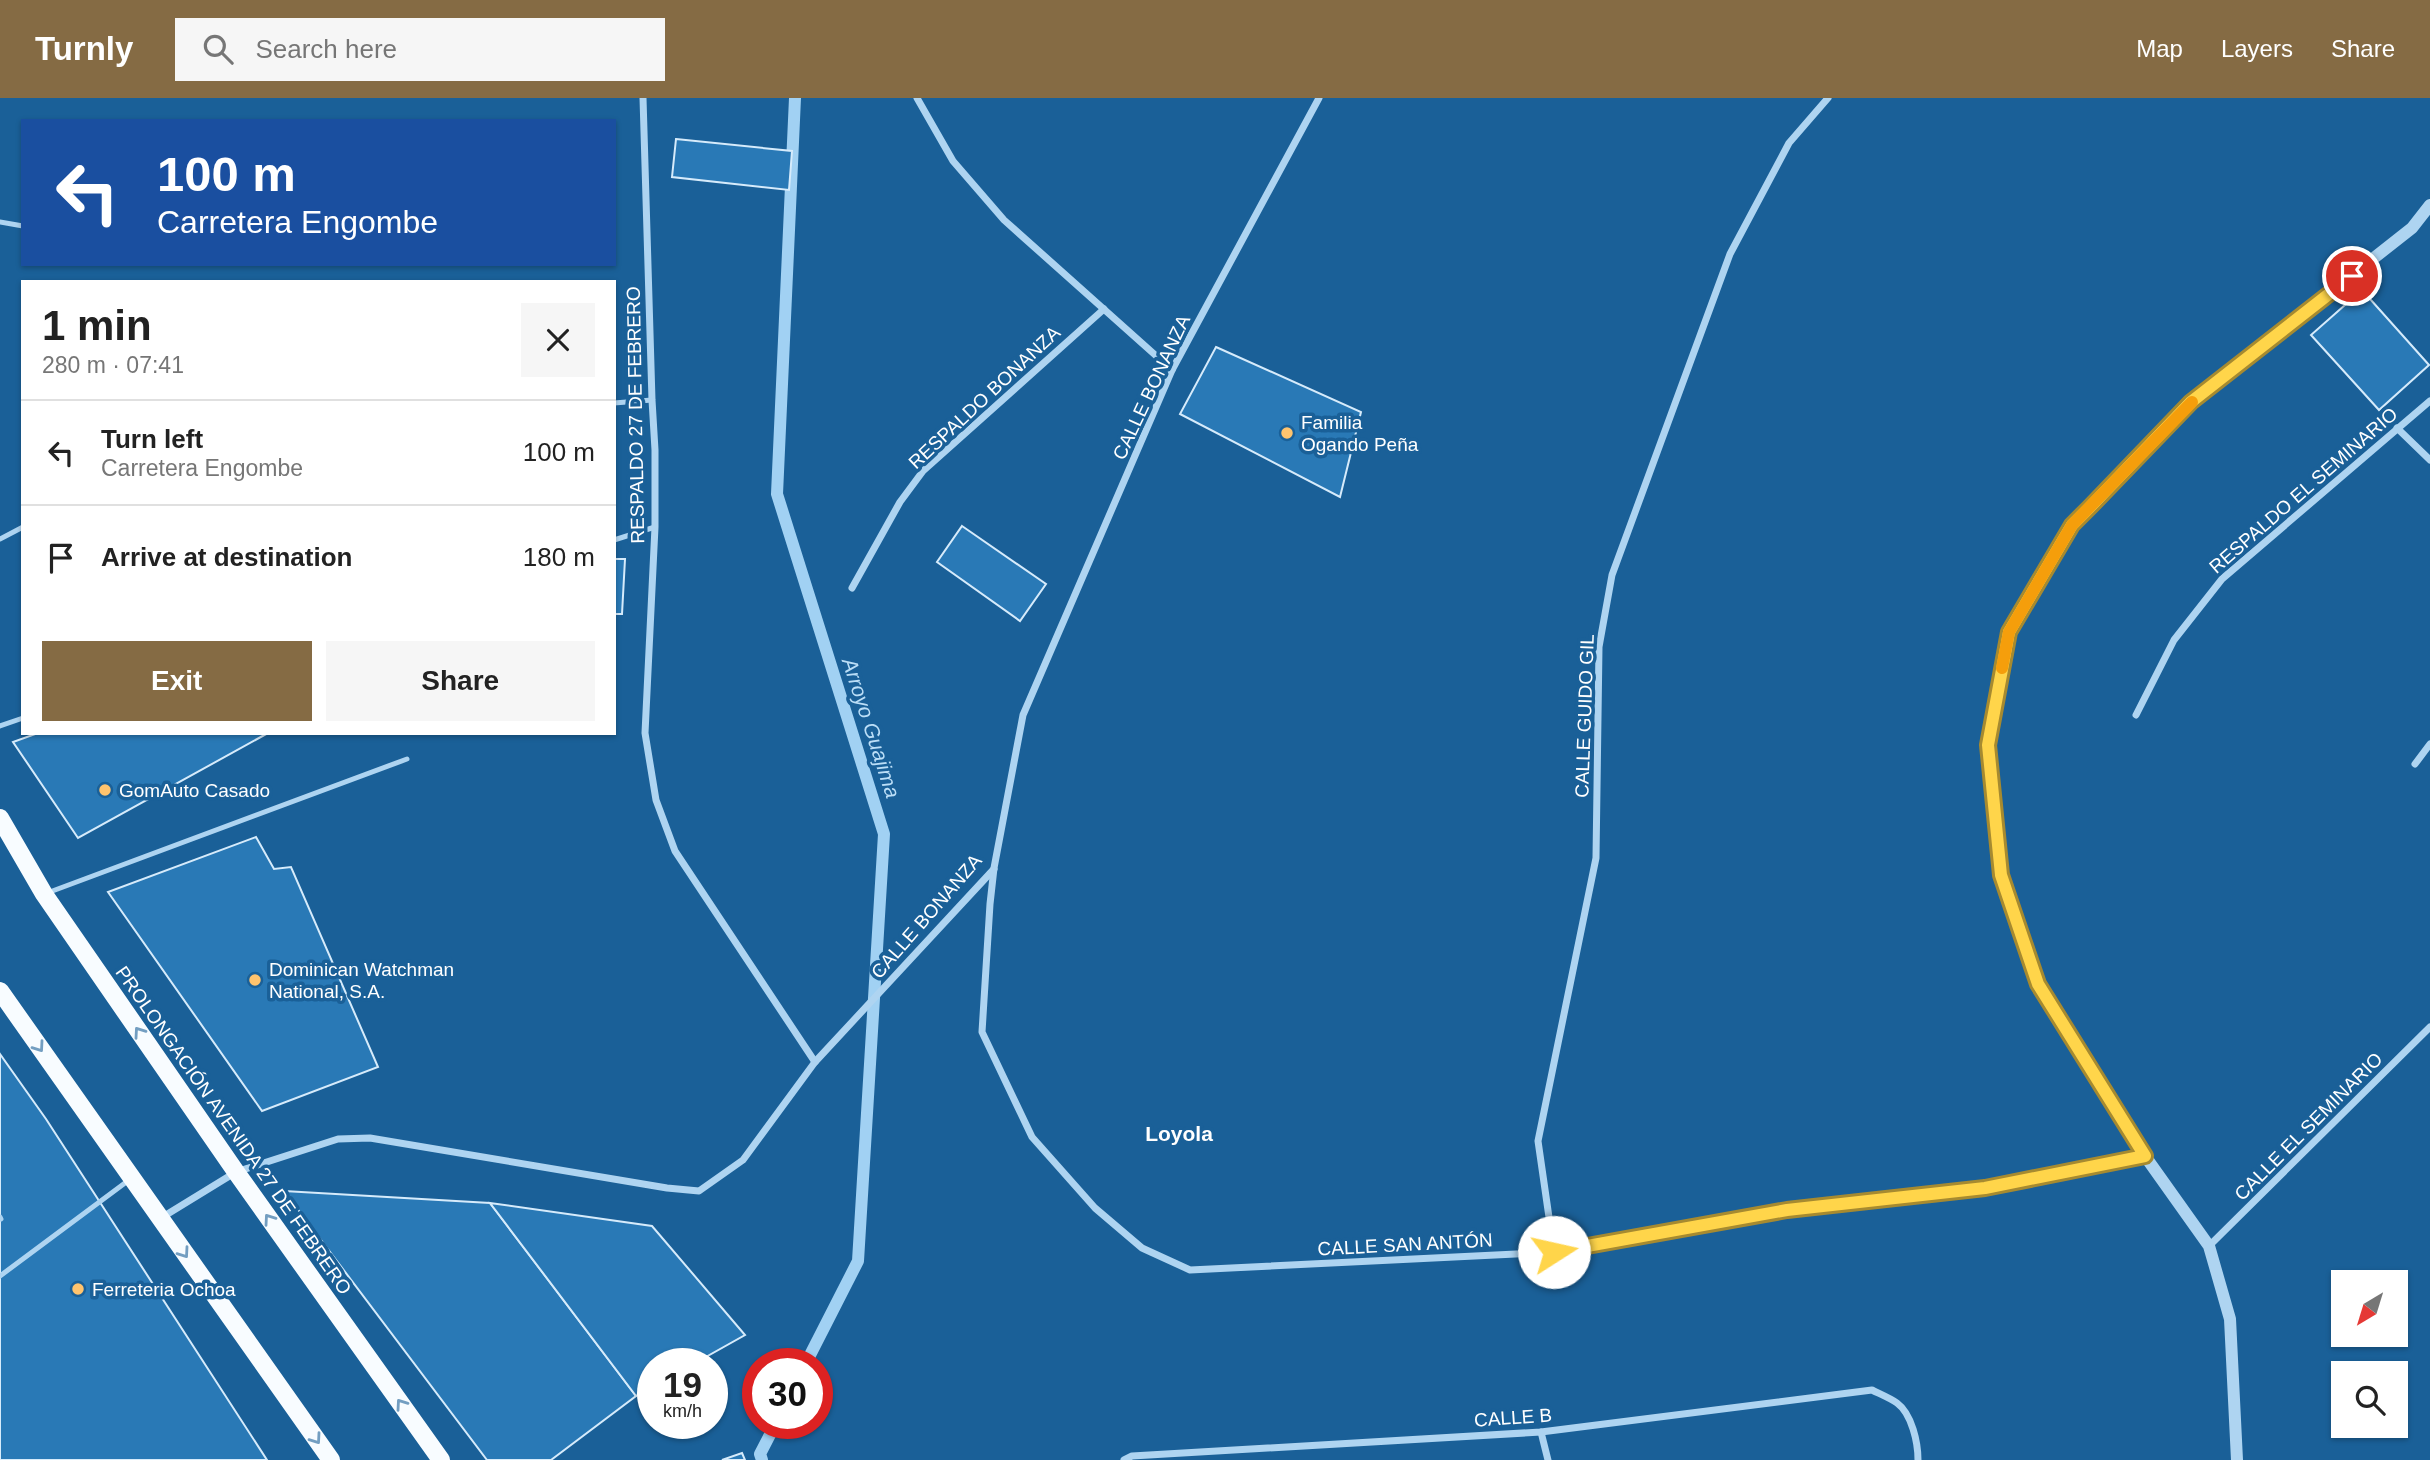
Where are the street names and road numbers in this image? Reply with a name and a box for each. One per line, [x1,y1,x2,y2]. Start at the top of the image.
street label: RESPALDO 27 DE FEBRERO [623,286,648,544]
street label: CALLE BONANZA [1109,311,1194,463]
street label: RESPALDO BONANZA [904,322,1065,473]
street label: RESPALDO EL SEMINARIO [2205,403,2401,578]
street label: CALLE GUIDO GIL [1571,634,1598,798]
street label: CALLE BONANZA [867,850,986,983]
street label: PROLONGACIÓN AVENIDA 27 DE FEBRERO [112,962,356,1298]
street label: CALLE EL SEMINARIO [2230,1048,2386,1204]
street label: CALLE SAN ANTÓN [1317,1229,1493,1260]
street label: CALLE B [1473,1404,1553,1431]

